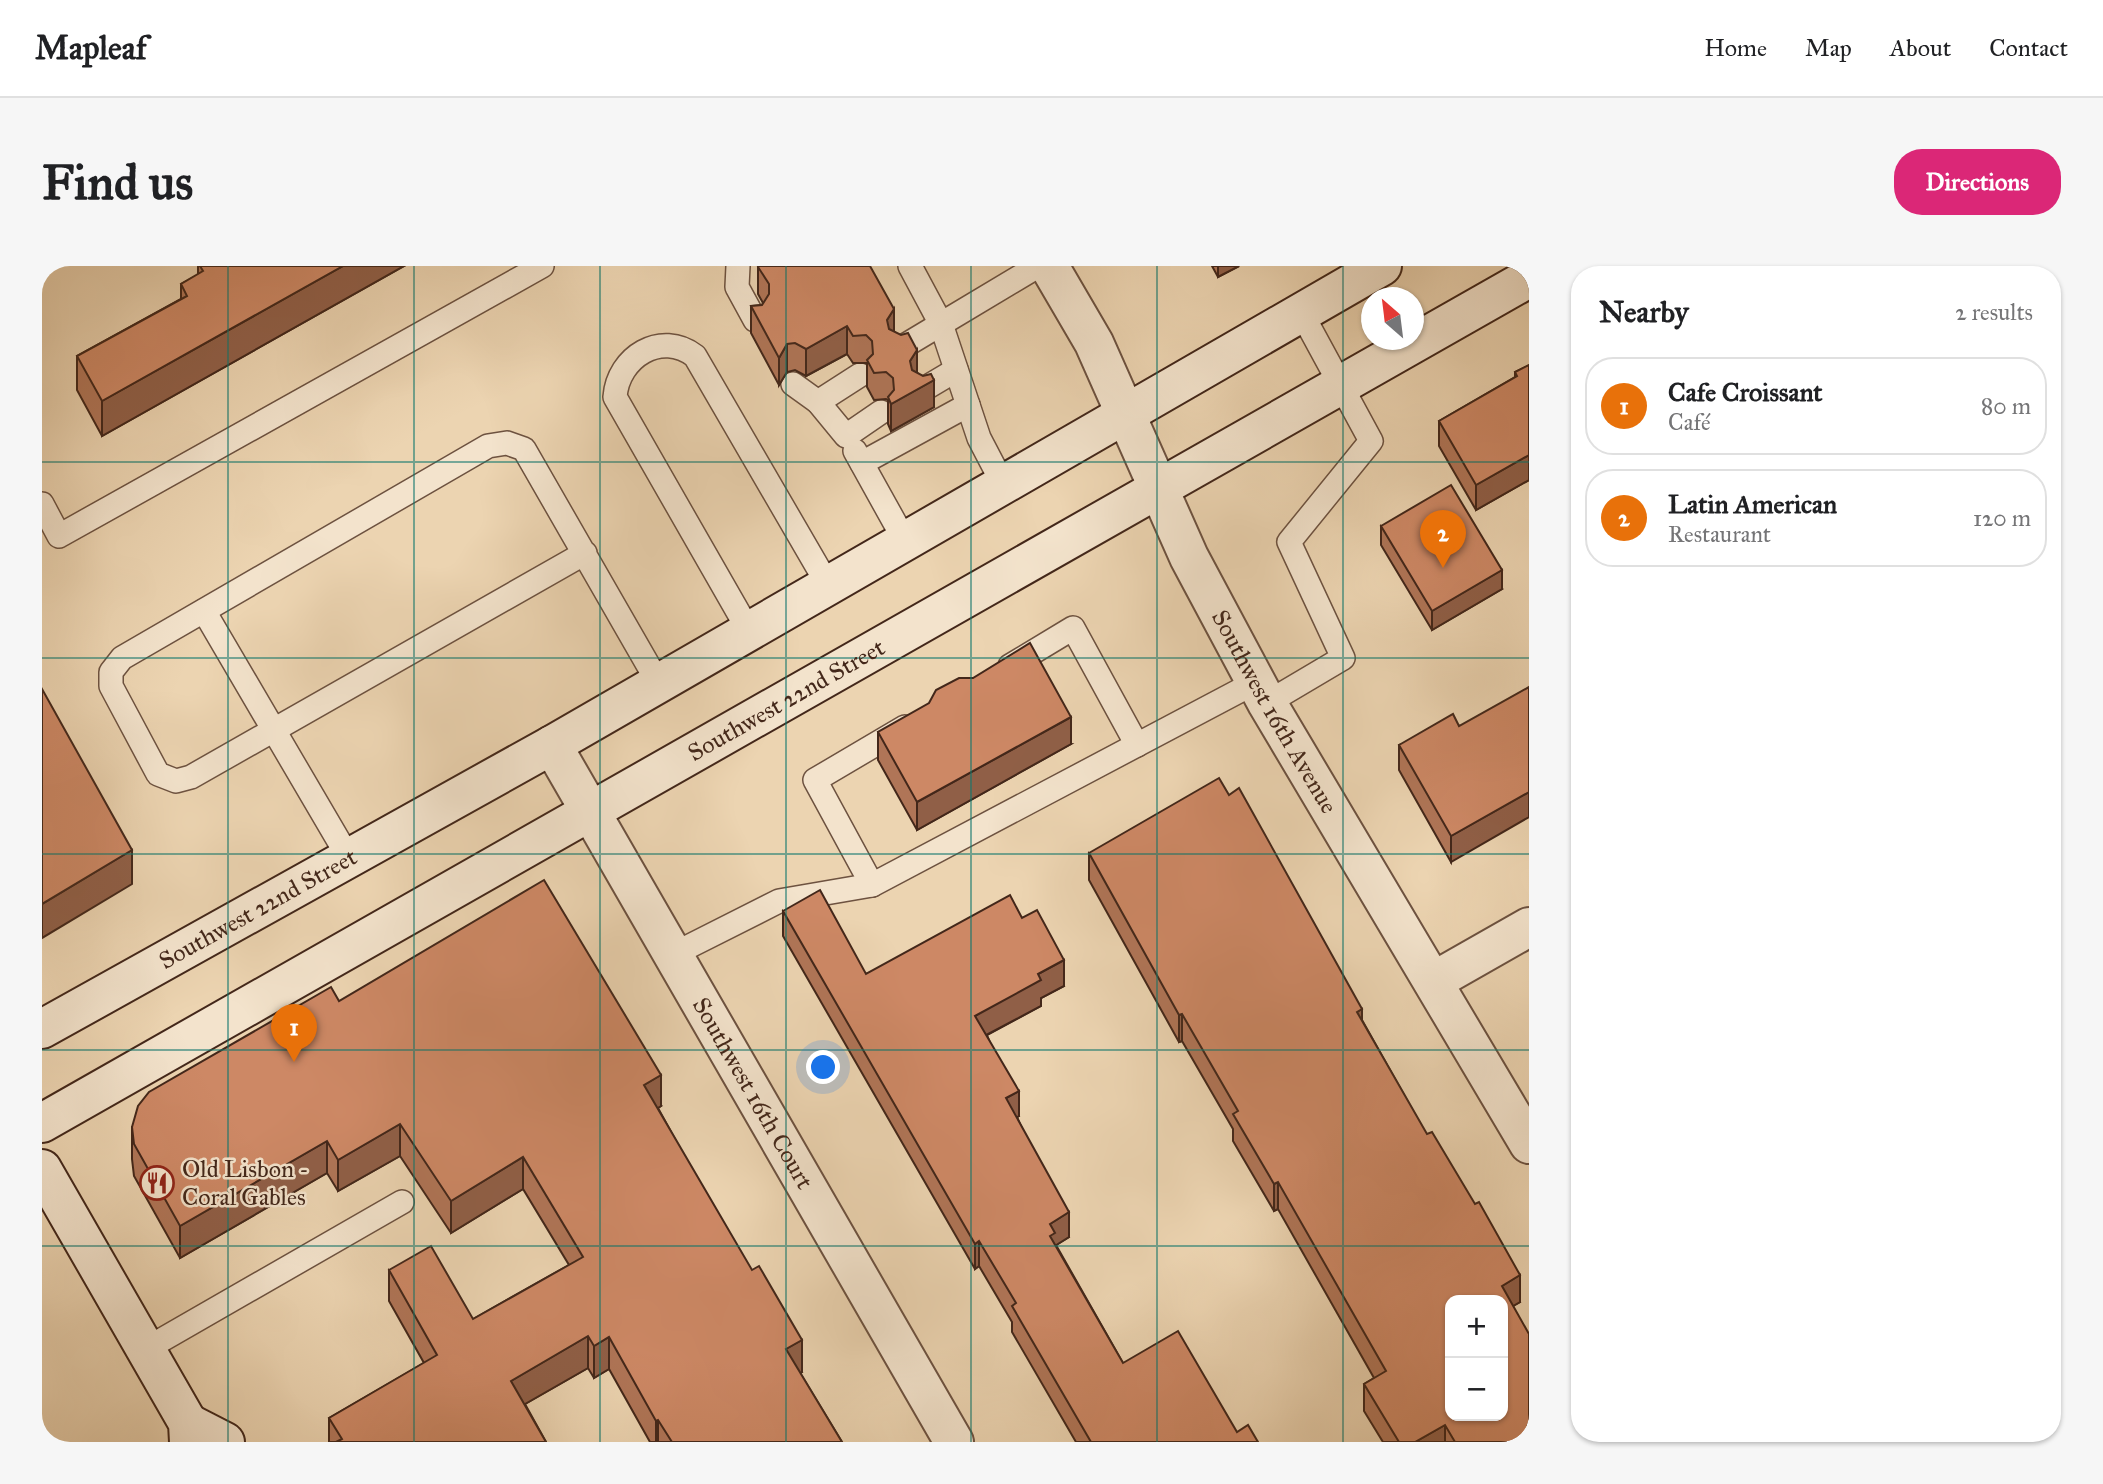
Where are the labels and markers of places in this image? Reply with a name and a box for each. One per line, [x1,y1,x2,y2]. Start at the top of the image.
pin: 2 [1420,510,1466,568]
pin: 1 [271,1004,317,1062]
place label: Old Lisbon - Coral Gables [182,1154,309,1212]
restaurant icon: Old Lisbon - Coral Gables [138,1164,176,1202]

